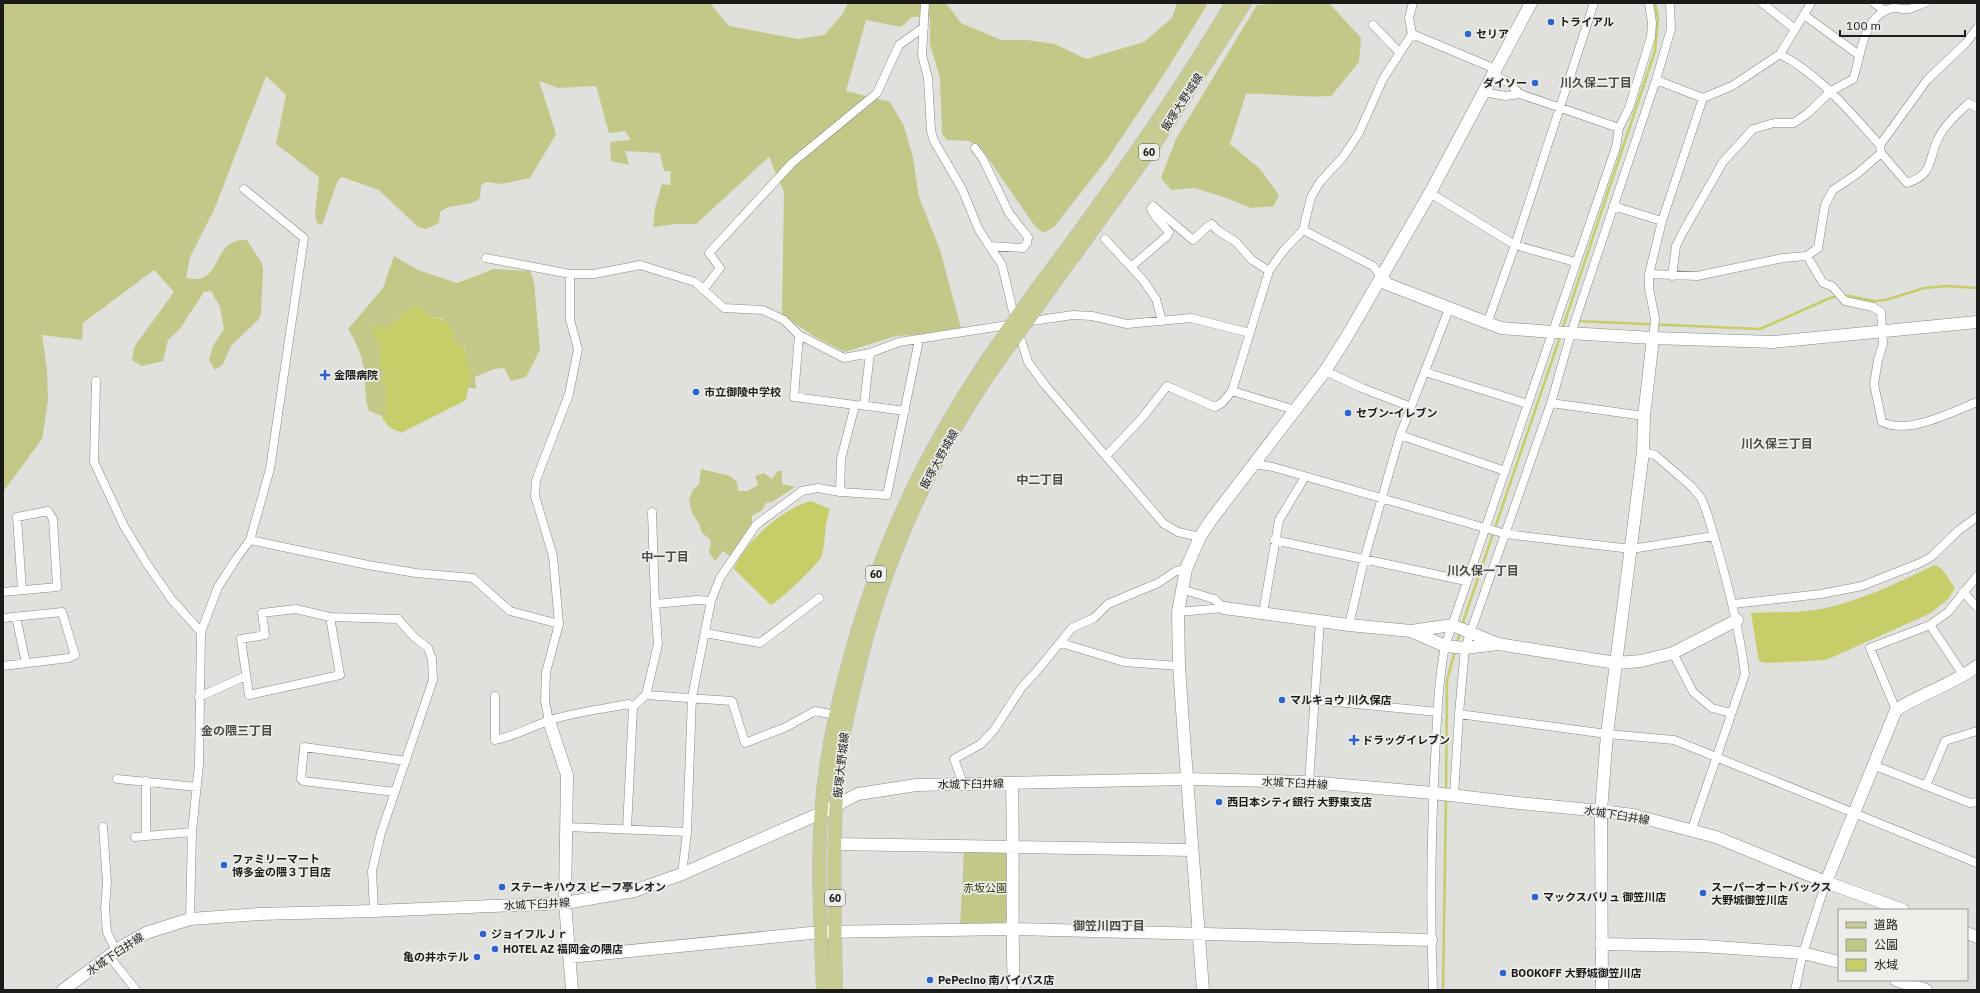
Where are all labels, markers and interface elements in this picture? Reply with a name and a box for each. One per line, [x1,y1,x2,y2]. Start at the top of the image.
scale bar [1840,12,1965,38]
place label: トライアル [1559,15,1614,29]
marker: トライアル [1546,17,1556,27]
text: 100 m [1846,18,1881,33]
place label: セリア [1476,27,1509,41]
marker: セリア [1463,29,1473,39]
street label: 飯塚大野城線 [1158,71,1206,133]
district label: 川久保二丁目 [1560,75,1632,90]
place label: ダイソー [1483,76,1527,90]
marker: ダイソー [1530,78,1540,88]
road number: 60 [1139,144,1159,160]
place label: 金隈病院 [334,368,378,382]
marker: 金隈病院 [319,369,331,381]
place label: 市立御陵中学校 [704,385,781,399]
marker: 市立御陵中学校 [691,387,701,397]
place label: セブン-イレブン [1356,406,1437,420]
marker: セブン-イレブン [1343,408,1353,418]
street label: 飯塚大野城線 [917,427,961,491]
district label: 川久保三丁目 [1741,436,1813,451]
district label: 中二丁目 [1016,472,1064,487]
district label: 中一丁目 [641,549,689,564]
district label: 川久保一丁目 [1447,563,1519,578]
road number: 60 [866,566,886,582]
place label: マルキョウ 川久保店 [1290,693,1392,707]
marker: マルキョウ 川久保店 [1277,695,1287,705]
district label: 金の隈三丁目 [201,723,273,738]
street label: 飯塚大野城線 [831,731,851,799]
place label: ドラッグイレブン [1362,733,1450,747]
marker: ドラッグイレブン [1349,735,1359,745]
street label: 水城下臼井線 [1262,774,1328,792]
street label: 水城下臼井線 [938,776,1004,792]
place label: 西日本シティ銀行 大野東支店 [1227,795,1372,809]
marker: 西日本シティ銀行 大野東支店 [1214,797,1224,807]
street label: 水城下臼井線 [1583,803,1651,827]
place label: ファミリーマート 博多金の隈３丁目店 [232,852,331,879]
marker: ファミリーマート 博多金の隈３丁目店 [219,860,229,870]
place label: ステーキハウス ビーフ亭レオン [510,880,666,894]
place label: スーパーオートバックス 大野城御笠川店 [1711,880,1832,907]
park label: 赤坂公園 [963,881,1007,895]
marker: ステーキハウス ビーフ亭レオン [497,882,507,892]
marker: スーパーオートバックス 大野城御笠川店 [1698,888,1708,898]
road number: 60 [825,890,845,906]
place label: マックスバリュ 御笠川店 [1543,890,1666,904]
marker: マックスバリュ 御笠川店 [1530,892,1540,902]
street label: 水城下臼井線 [504,895,570,913]
legend [1838,909,1968,981]
text: 道路 [1874,917,1898,932]
district label: 御笠川四丁目 [1073,918,1145,933]
place label: ジョイフルＪｒ [491,927,568,941]
marker: ジョイフルＪｒ [478,929,488,939]
street label: 水城下臼井線 [84,930,146,978]
text: 公園 [1874,937,1898,952]
place label: HOTEL AZ 福岡金の隈店 [503,942,623,956]
marker: HOTEL AZ 福岡金の隈店 [490,944,500,954]
place label: 亀の井ホテル [403,950,469,964]
marker: 亀の井ホテル [472,952,482,962]
text: 水域 [1874,957,1898,972]
place label: BOOKOFF 大野城御笠川店 [1511,966,1642,980]
marker: BOOKOFF 大野城御笠川店 [1498,968,1508,978]
place label: PePecino 南バイパス店 [938,973,1054,987]
marker: PePecino 南バイパス店 [925,975,935,985]

